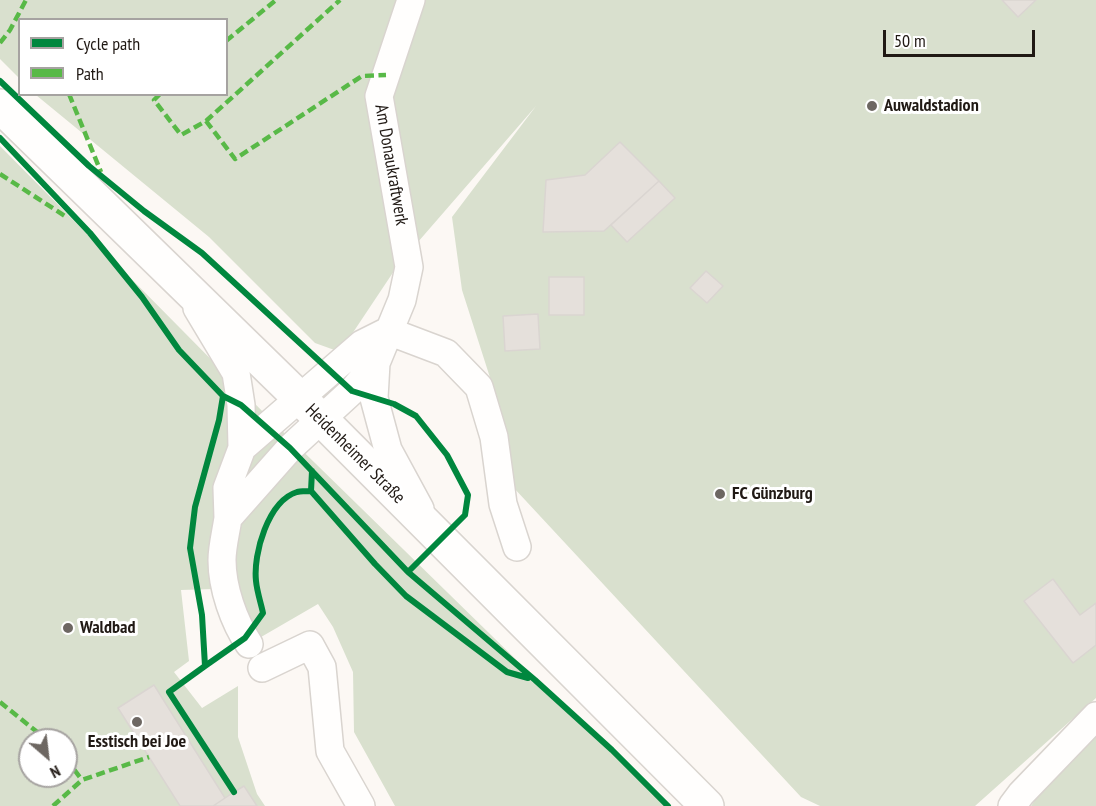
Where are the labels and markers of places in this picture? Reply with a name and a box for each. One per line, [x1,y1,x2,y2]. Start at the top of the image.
place label: Auwaldstadion [884,95,979,117]
marker: Auwaldstadion [865,99,879,113]
place label: FC Günzburg [732,483,813,505]
marker: FC Günzburg [713,487,727,501]
place label: Waldbad [80,617,135,639]
marker: Waldbad [61,621,75,635]
marker: Esstisch bei Joe [130,715,144,729]
place label: Esstisch bei Joe [88,731,186,753]

